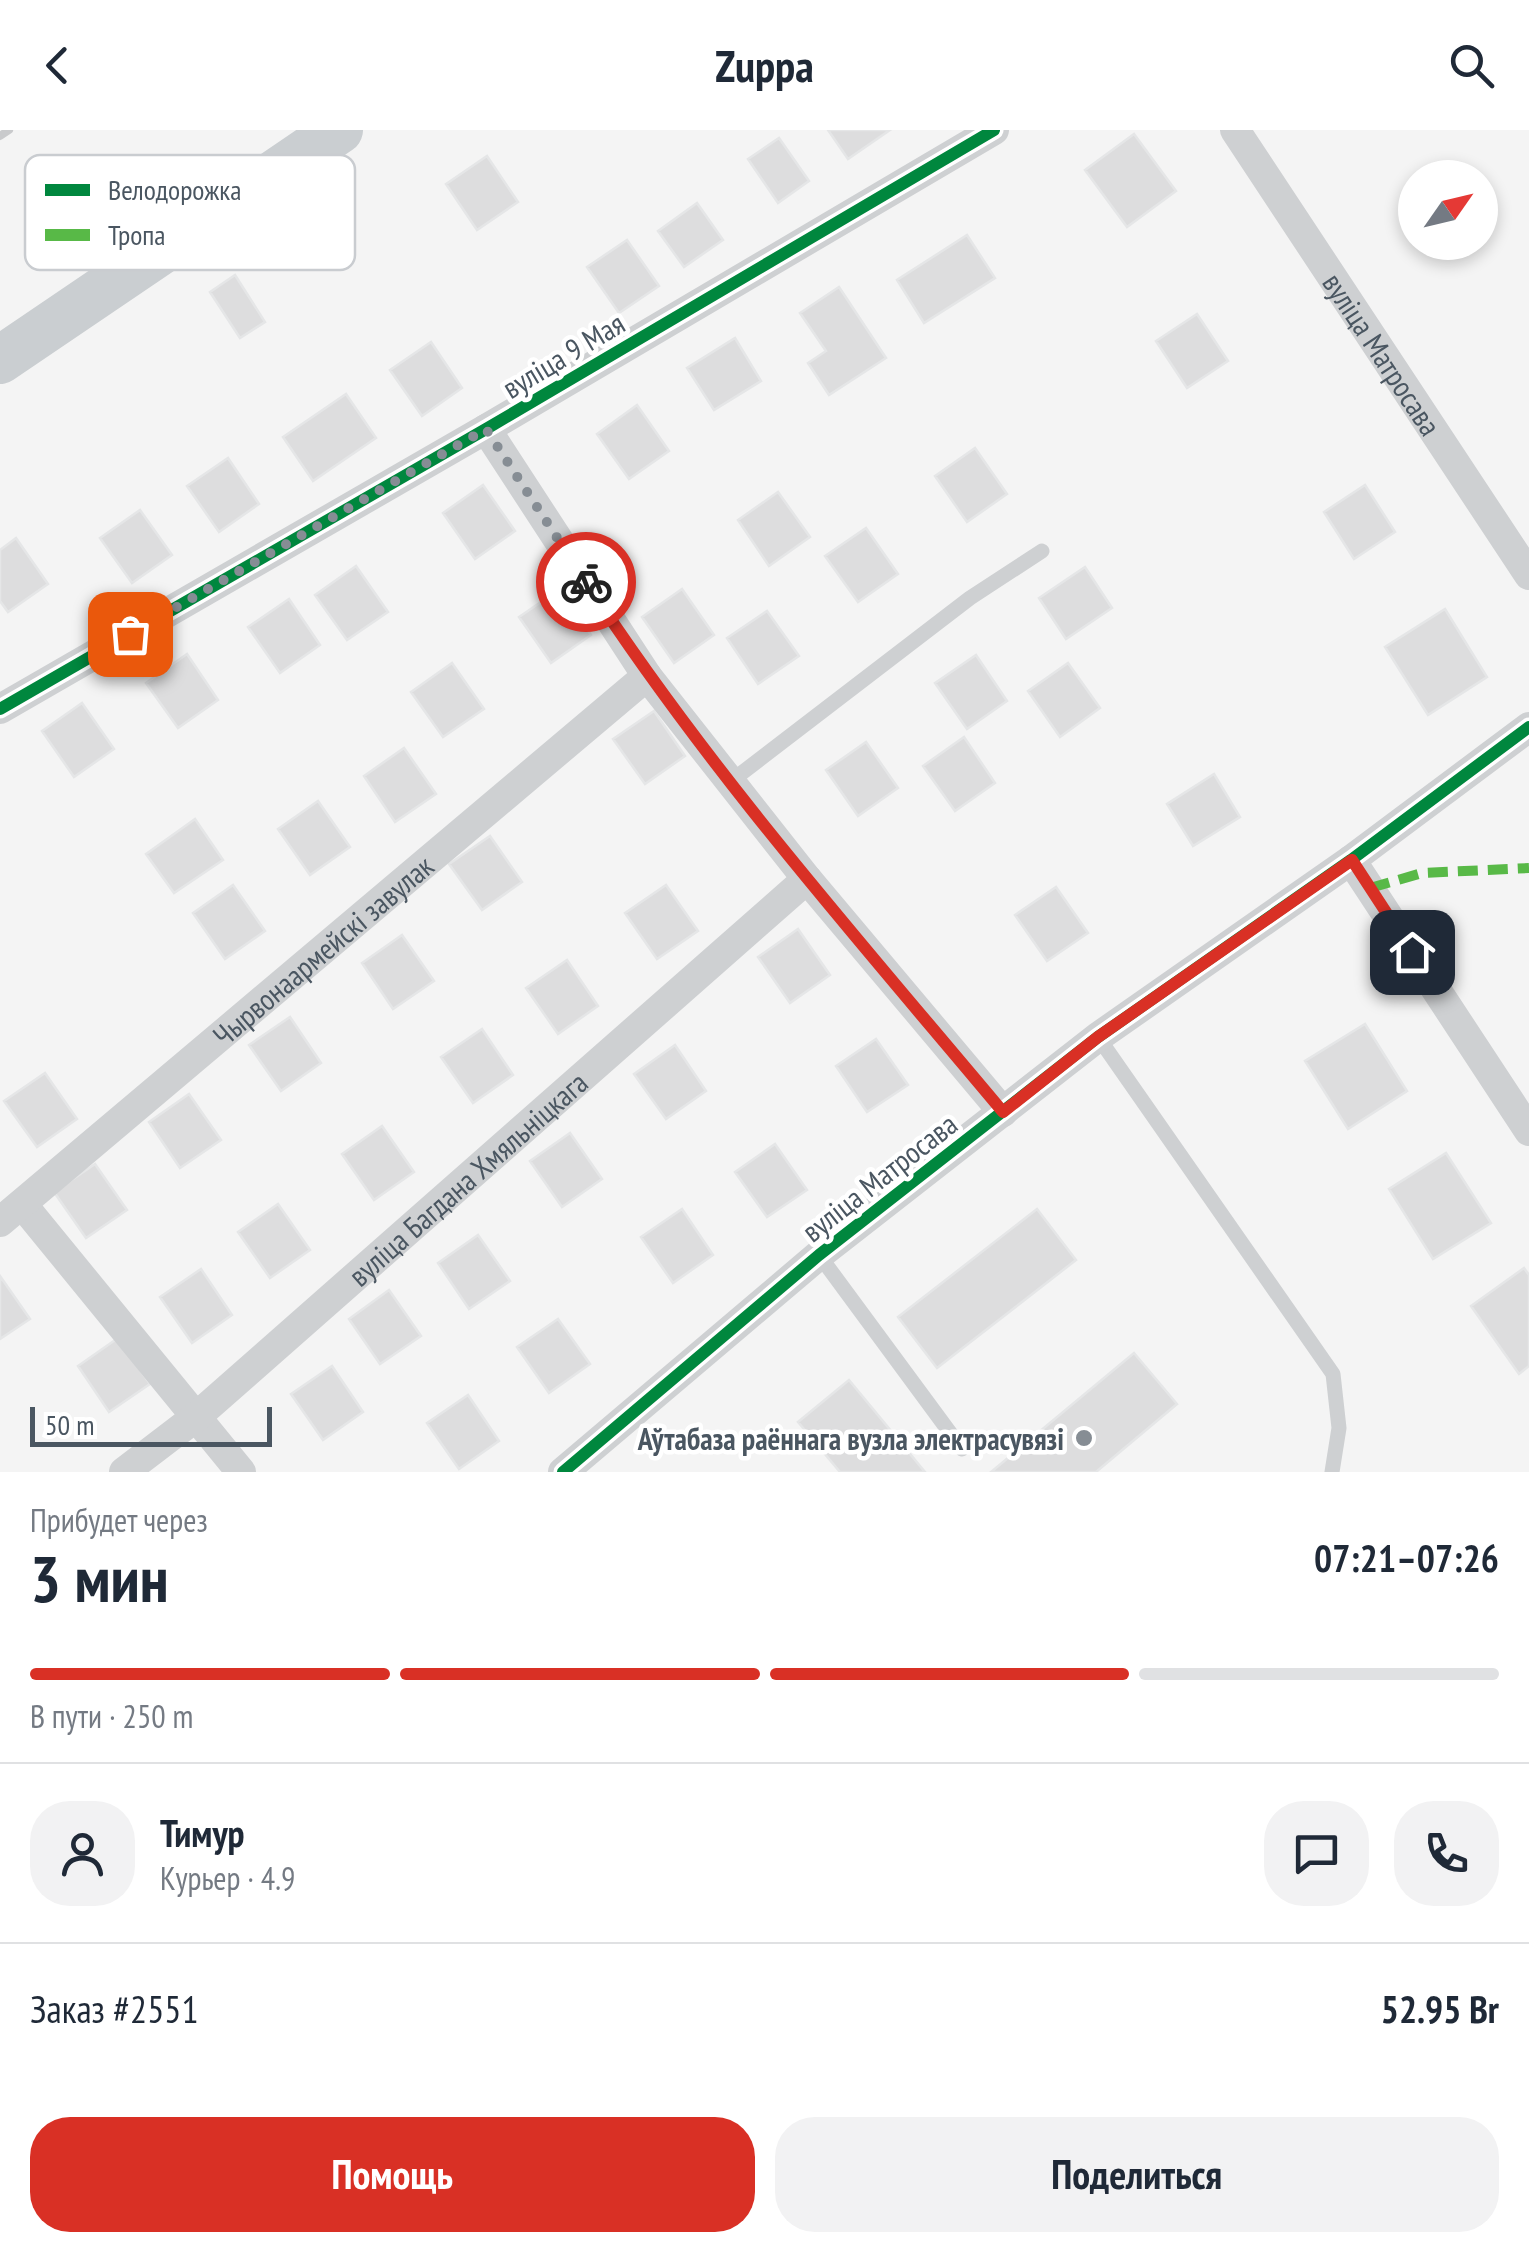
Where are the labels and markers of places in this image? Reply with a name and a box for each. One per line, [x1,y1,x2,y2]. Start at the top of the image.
pin [88,592,173,677]
pin [1370,910,1455,995]
place label: Аўтабаза раённага вузла электрасувязі [637,1419,1064,1458]
marker: Аўтабаза раённага вузла электрасувязі [1073,1427,1095,1449]

